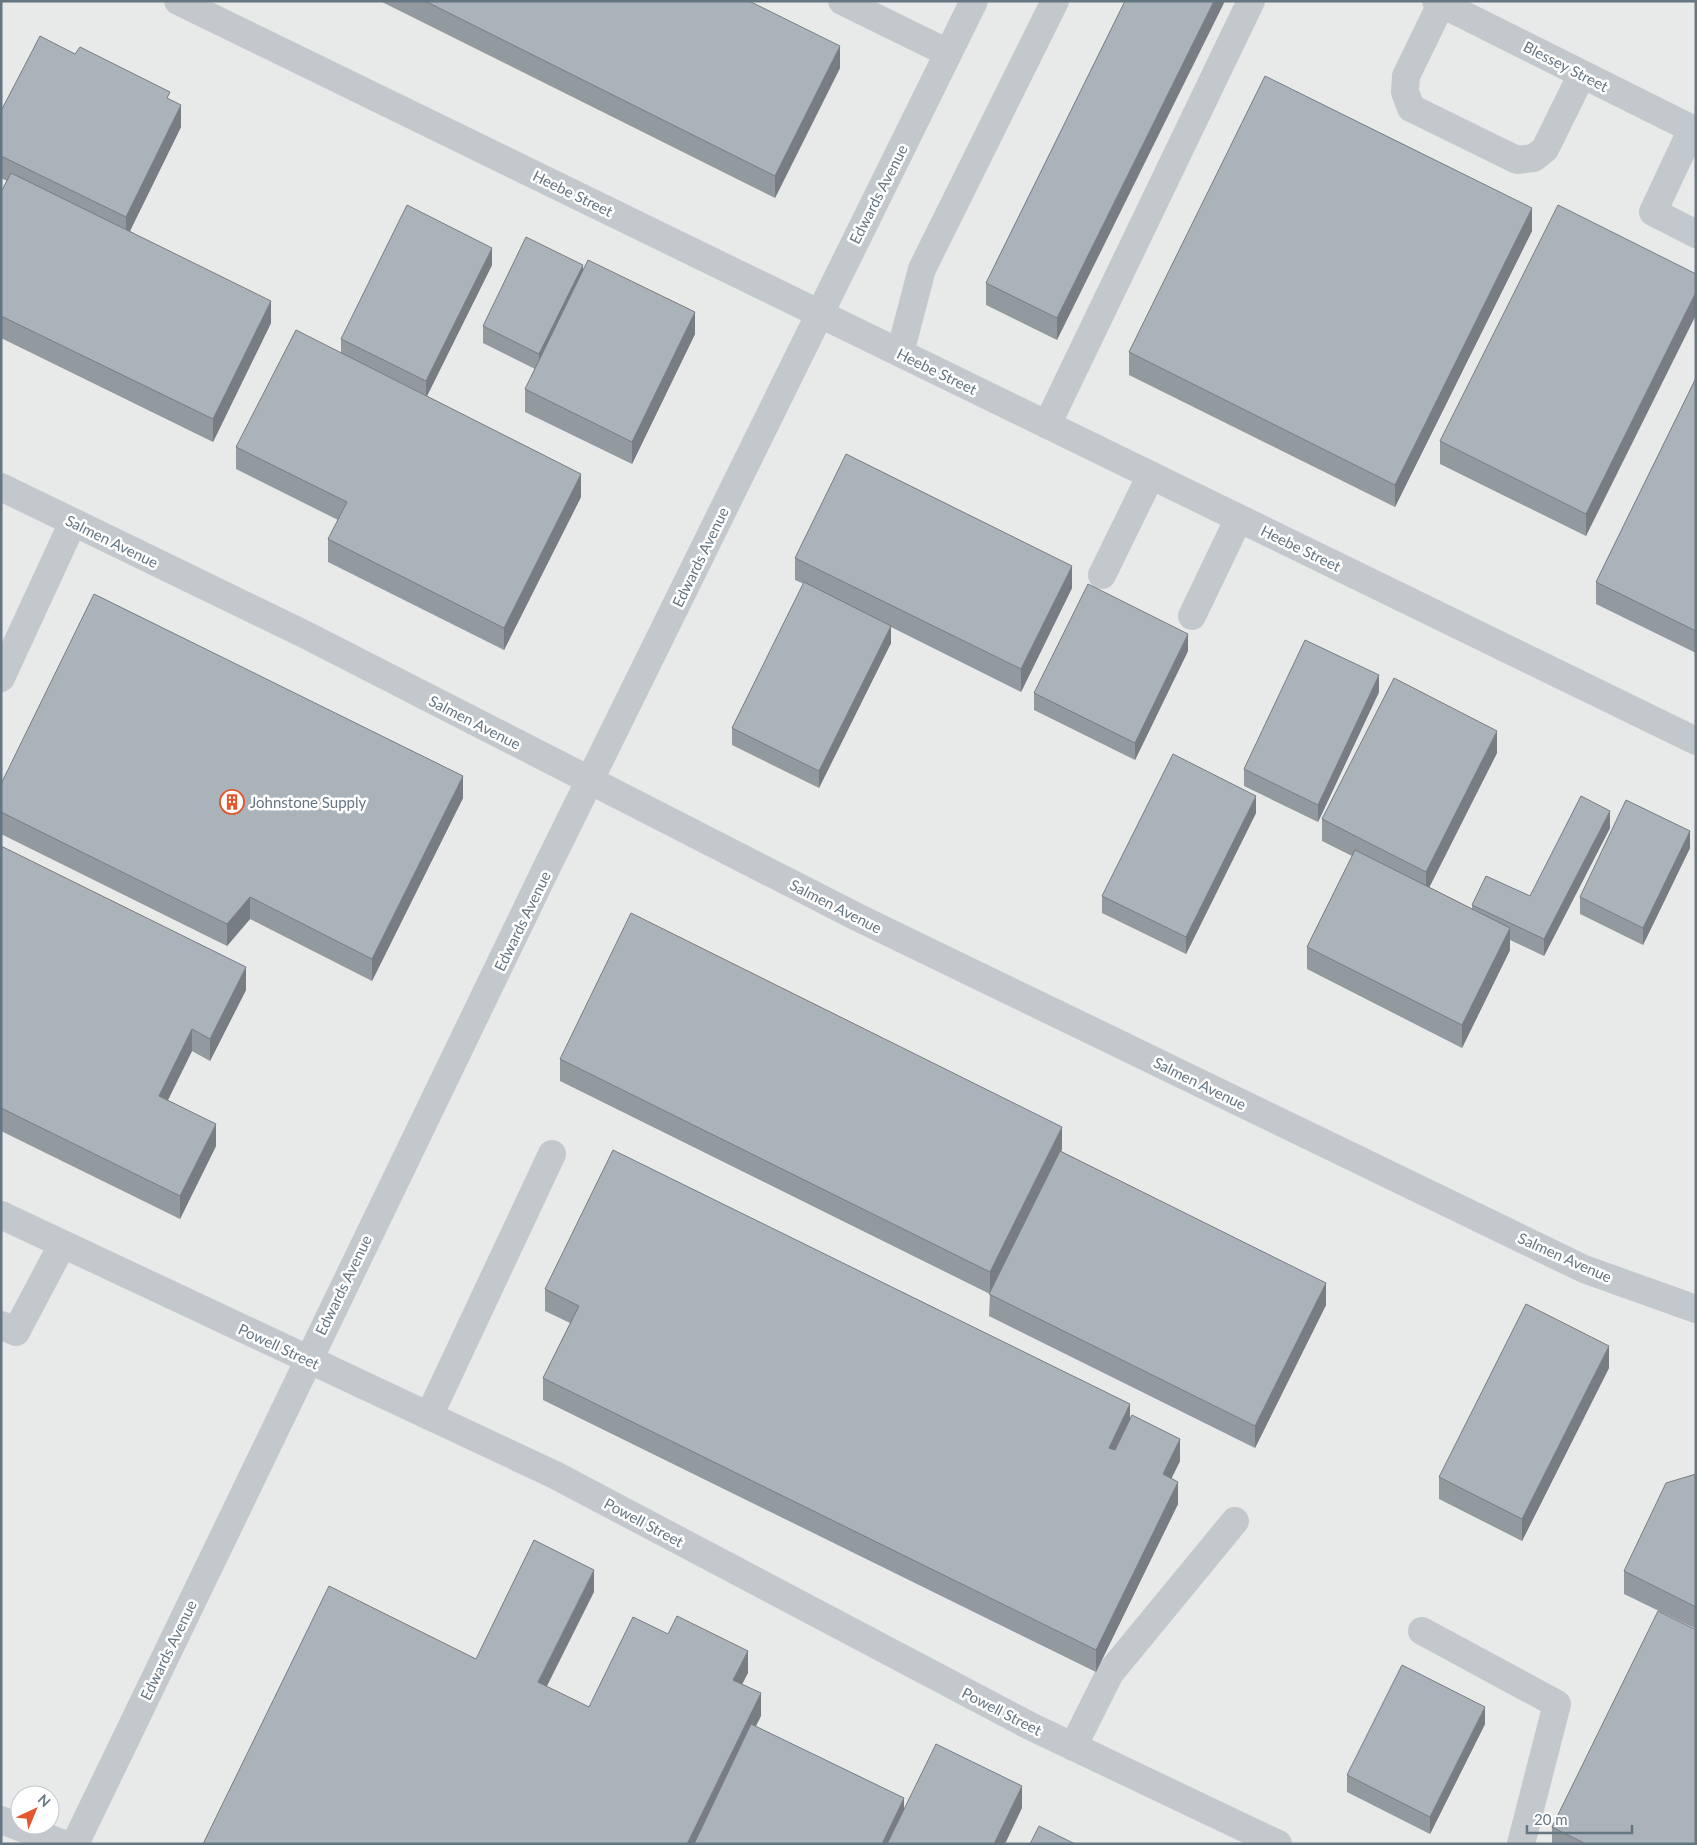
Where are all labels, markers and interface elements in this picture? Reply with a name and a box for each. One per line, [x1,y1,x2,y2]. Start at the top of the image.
street label: Blessey Street [1521,37,1612,95]
street label: Edwards Avenue [845,141,911,247]
street label: Heebe Street [530,166,616,220]
street label: Heebe Street [894,344,980,398]
street label: Edwards Avenue [668,504,732,610]
street label: Salmen Avenue [63,511,161,571]
street label: Heebe Street [1258,521,1344,575]
street label: Salmen Avenue [426,691,524,753]
building icon: Johnstone Supply [219,789,245,815]
place label: Johnstone Supply [250,793,366,811]
street label: Edwards Avenue [490,868,554,974]
street label: Salmen Avenue [787,875,885,937]
street label: Salmen Avenue [1151,1053,1249,1113]
street label: Salmen Avenue [1515,1228,1615,1286]
street label: Edwards Avenue [311,1232,375,1338]
street label: Powell Street [236,1319,323,1373]
street label: Powell Street [601,1494,687,1551]
street label: Edwards Avenue [136,1597,200,1703]
street label: Powell Street [959,1683,1045,1739]
north arrow [10,1785,60,1835]
text: N [35,1790,54,1810]
scale bar [1527,1802,1632,1834]
text: 20 m [1534,1810,1568,1828]

